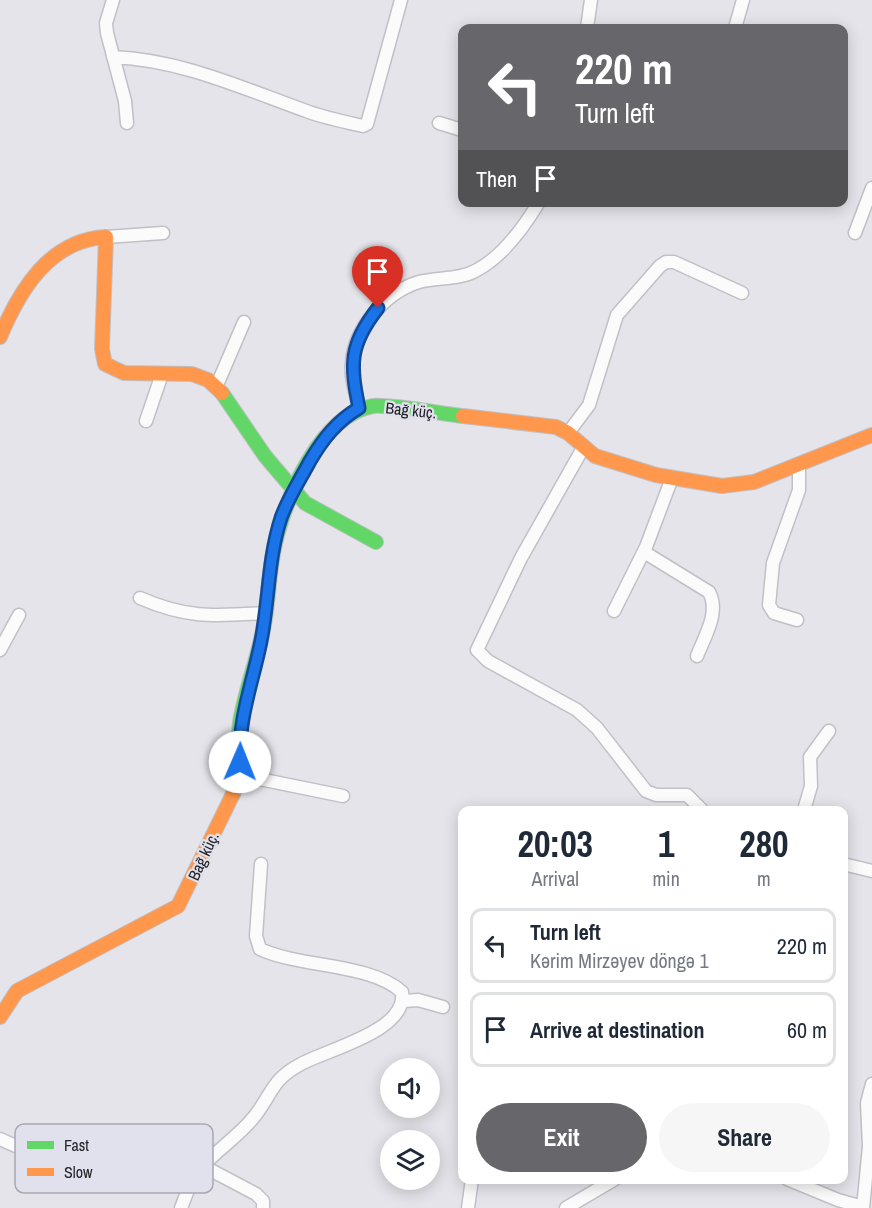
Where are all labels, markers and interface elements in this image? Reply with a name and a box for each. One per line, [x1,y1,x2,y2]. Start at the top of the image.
text: 220 m [575,41,673,97]
icon: left [476,48,554,126]
text: Turn left [575,95,654,131]
icon: arrive [529,162,562,195]
text: Then [476,164,517,194]
pin [352,246,403,308]
icon: arrive [361,255,394,288]
street label: Bağ küç. [384,396,438,424]
position arrow [208,730,272,794]
text: 20:03 [517,820,593,868]
text: 1 [658,820,674,868]
text: 280 [739,820,789,868]
street label: Bağ küç. [182,828,224,884]
text: Arrival [532,865,579,892]
text: min [652,865,680,892]
text: m [757,865,771,892]
text: Turn left [530,917,601,947]
icon: left [479,929,512,962]
text: 220 m [777,931,827,961]
text: Kərim Mirzəyev döngə 1 [530,947,709,974]
icon: arrive [479,1013,512,1046]
text: Arrive at destination [530,1015,704,1045]
text: 60 m [787,1015,827,1045]
map controls [380,1058,440,1190]
button: sound [380,1058,440,1118]
button: Exit [476,1103,647,1172]
button: Share [659,1103,830,1172]
legend [15,1124,213,1193]
button: layers [380,1130,440,1190]
text: Fast [64,1134,89,1156]
text: Slow [64,1161,93,1183]

